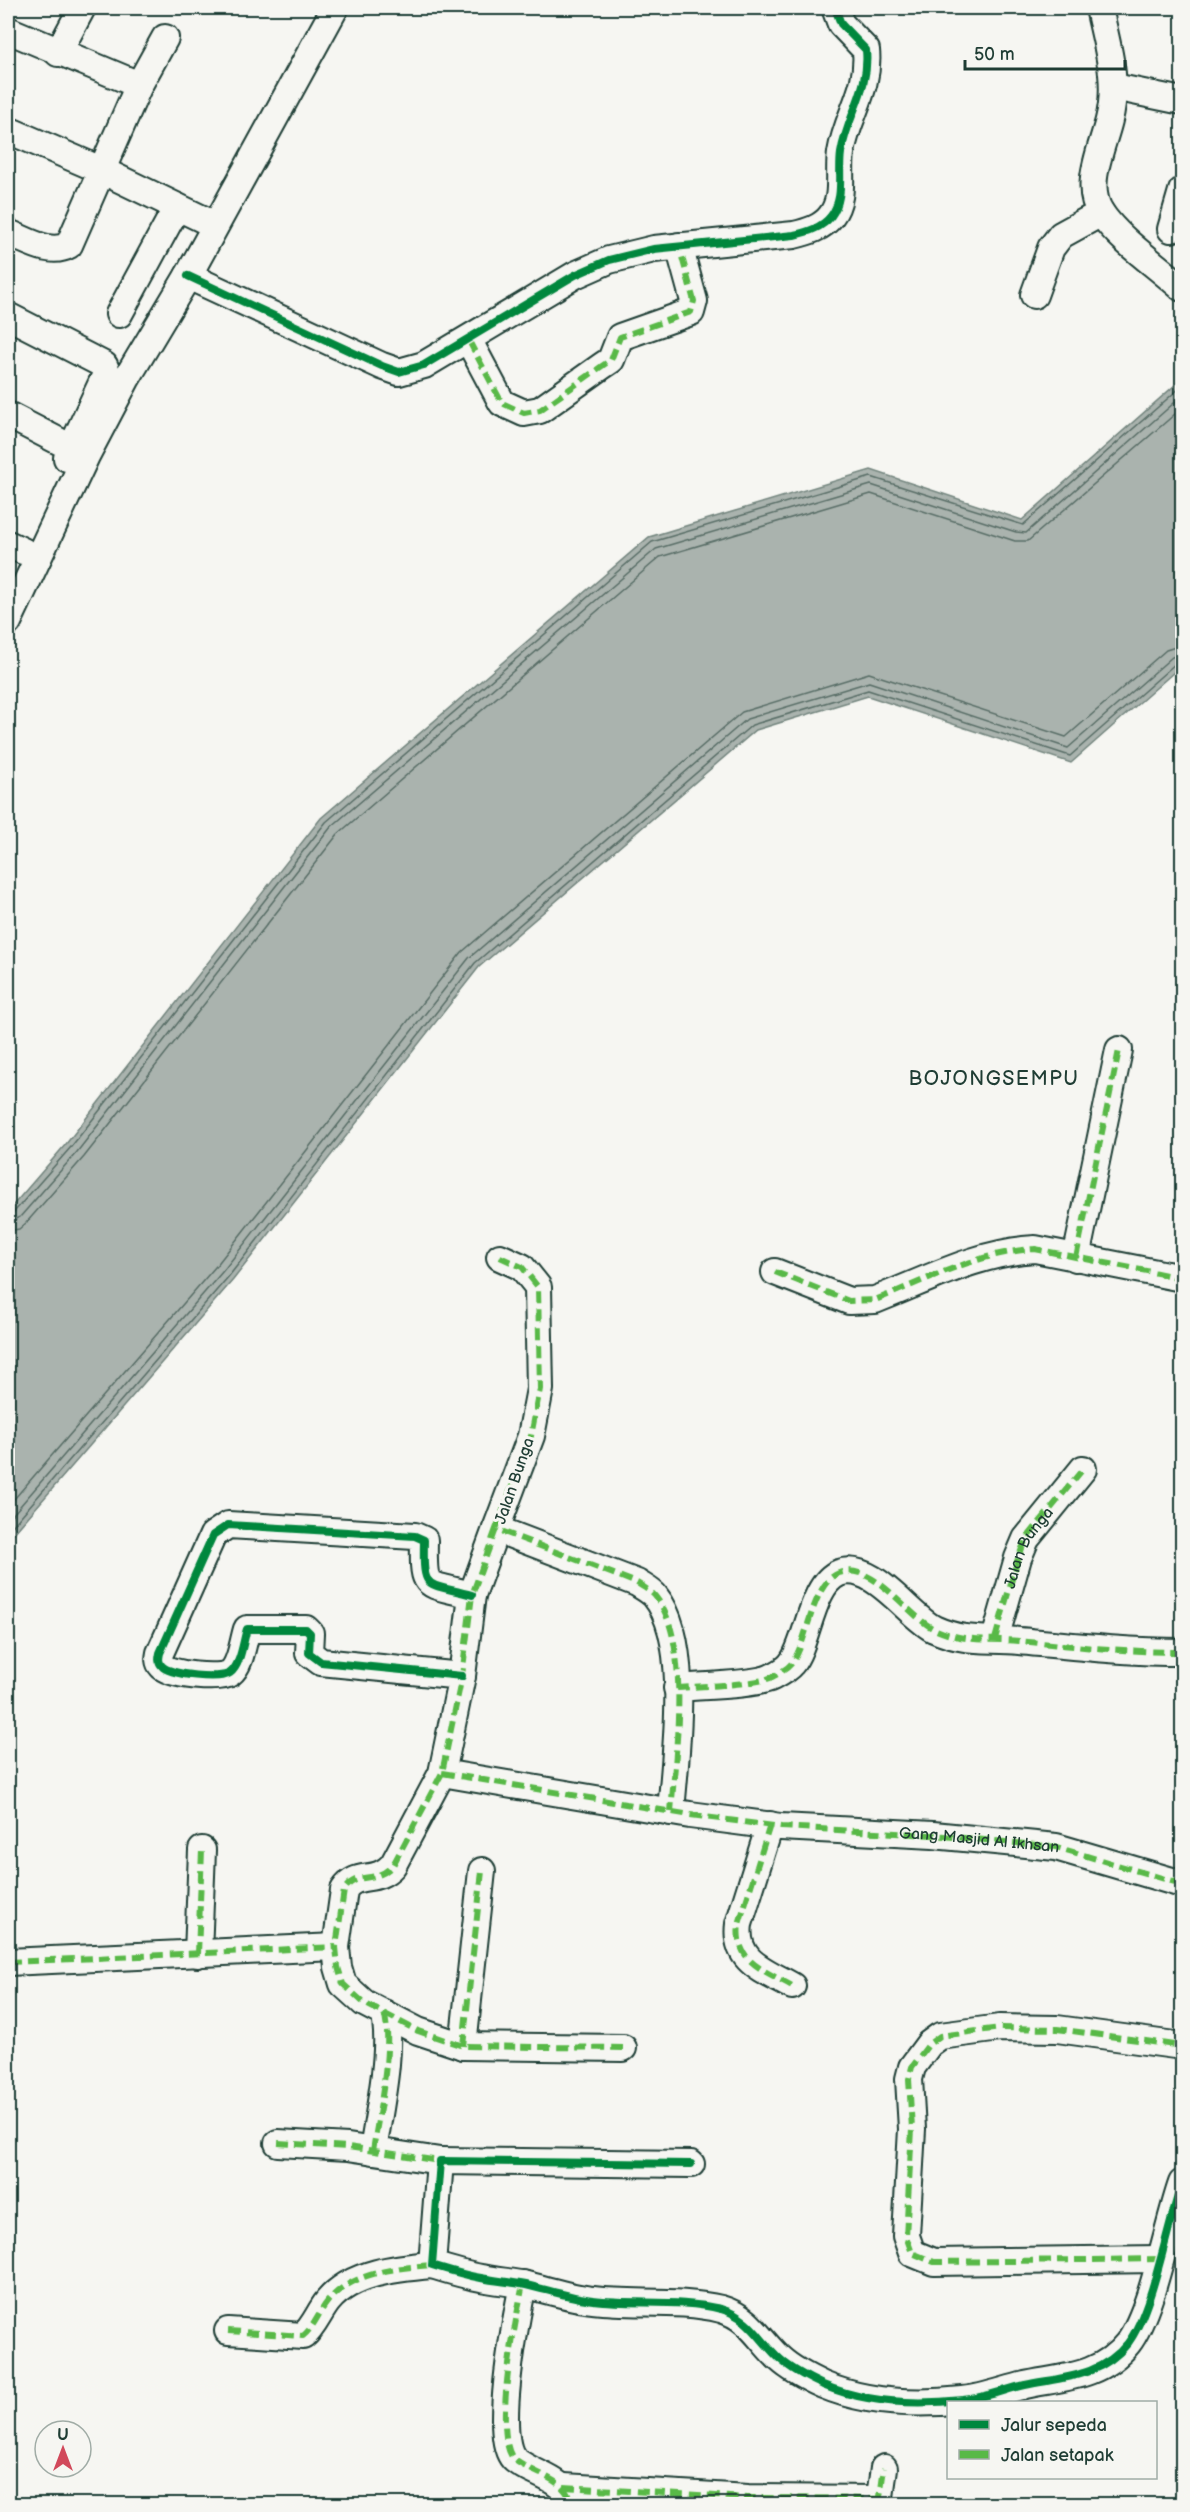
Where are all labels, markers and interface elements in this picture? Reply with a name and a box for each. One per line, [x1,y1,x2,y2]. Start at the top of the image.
scale bar [965,33,1126,71]
text: 50 m [974,44,1015,65]
district label: BOJONGSEMPU [908,1067,1080,1091]
street label: Jalan Bunga [491,1435,539,1527]
street label: Jalan Bunga [1000,1503,1058,1591]
street label: Gang Masjid Al Ikhsan [899,1824,1060,1857]
legend [947,2401,1157,2479]
text: Jalur sepeda [1001,2415,1107,2436]
north arrow [33,2419,93,2479]
text: U [57,2426,69,2445]
text: Jalan setapak [1001,2445,1114,2466]

